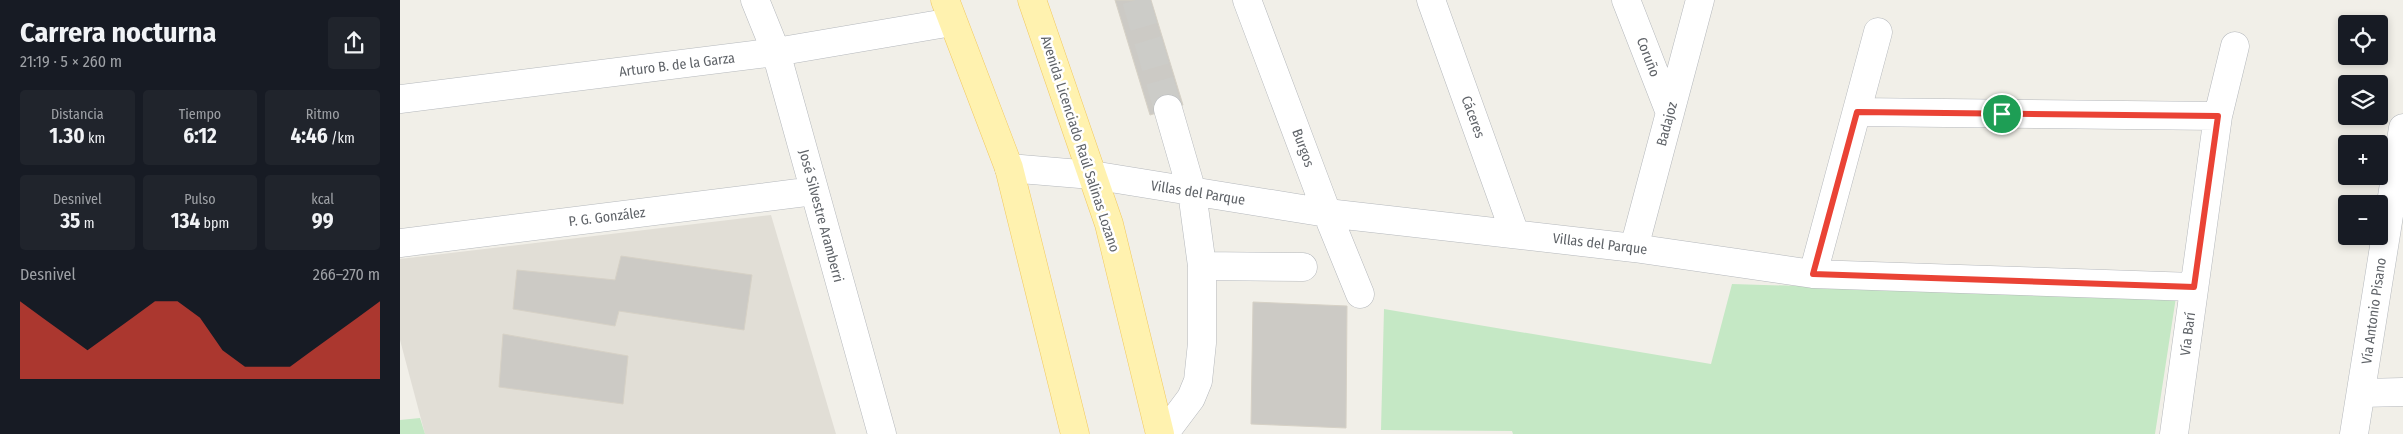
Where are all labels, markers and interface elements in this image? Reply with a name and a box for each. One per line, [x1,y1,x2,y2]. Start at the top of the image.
map controls [2338,15,2388,245]
button: locate [2338,15,2388,65]
text: Carrera nocturna [20,16,216,49]
button: share [328,17,380,69]
street label: Avenida Licenciado Raúl Salinas Lozano [1037,34,1123,254]
street label: Coruño [1633,35,1663,79]
street label: Arturo B. de la Garza [618,49,736,81]
text: 21:19 · 5 × 260 m [20,52,122,71]
button: layers [2338,75,2388,125]
street label: Cáceres [1458,93,1488,141]
pin [1981,93,2023,135]
street label: Badajoz [1653,100,1681,148]
icon: arrive [1988,100,2016,128]
text: Distancia [51,106,104,123]
text: Tiempo [179,106,221,123]
text: Ritmo [306,106,340,123]
text: 1.30 [49,123,85,149]
text: 6:12 [183,123,217,149]
text: 4:46 [290,123,328,149]
street label: Burgos [1288,127,1318,169]
text: km [85,130,105,147]
text: /km [328,130,355,147]
button: + [2338,135,2388,185]
street label: José Silvestre Aramberri [795,148,847,284]
street label: Villas del Parque [1150,177,1246,209]
text: Desnivel [53,191,102,208]
text: Pulso [184,191,216,208]
text: kcal [311,191,334,208]
button: − [2338,195,2388,245]
street label: P. G. González [568,204,647,230]
text: 35 [60,208,80,234]
text: 134 [171,208,200,234]
text: 99 [312,208,334,234]
text: m [80,215,94,232]
text: bpm [200,215,229,232]
street label: Villas del Parque [1552,230,1648,258]
street label: Vía Antonio Pisano [2358,257,2390,365]
text: Desnivel [20,265,76,284]
text: 266–270 m [313,265,380,284]
street label: Vía Barí [2177,311,2199,357]

